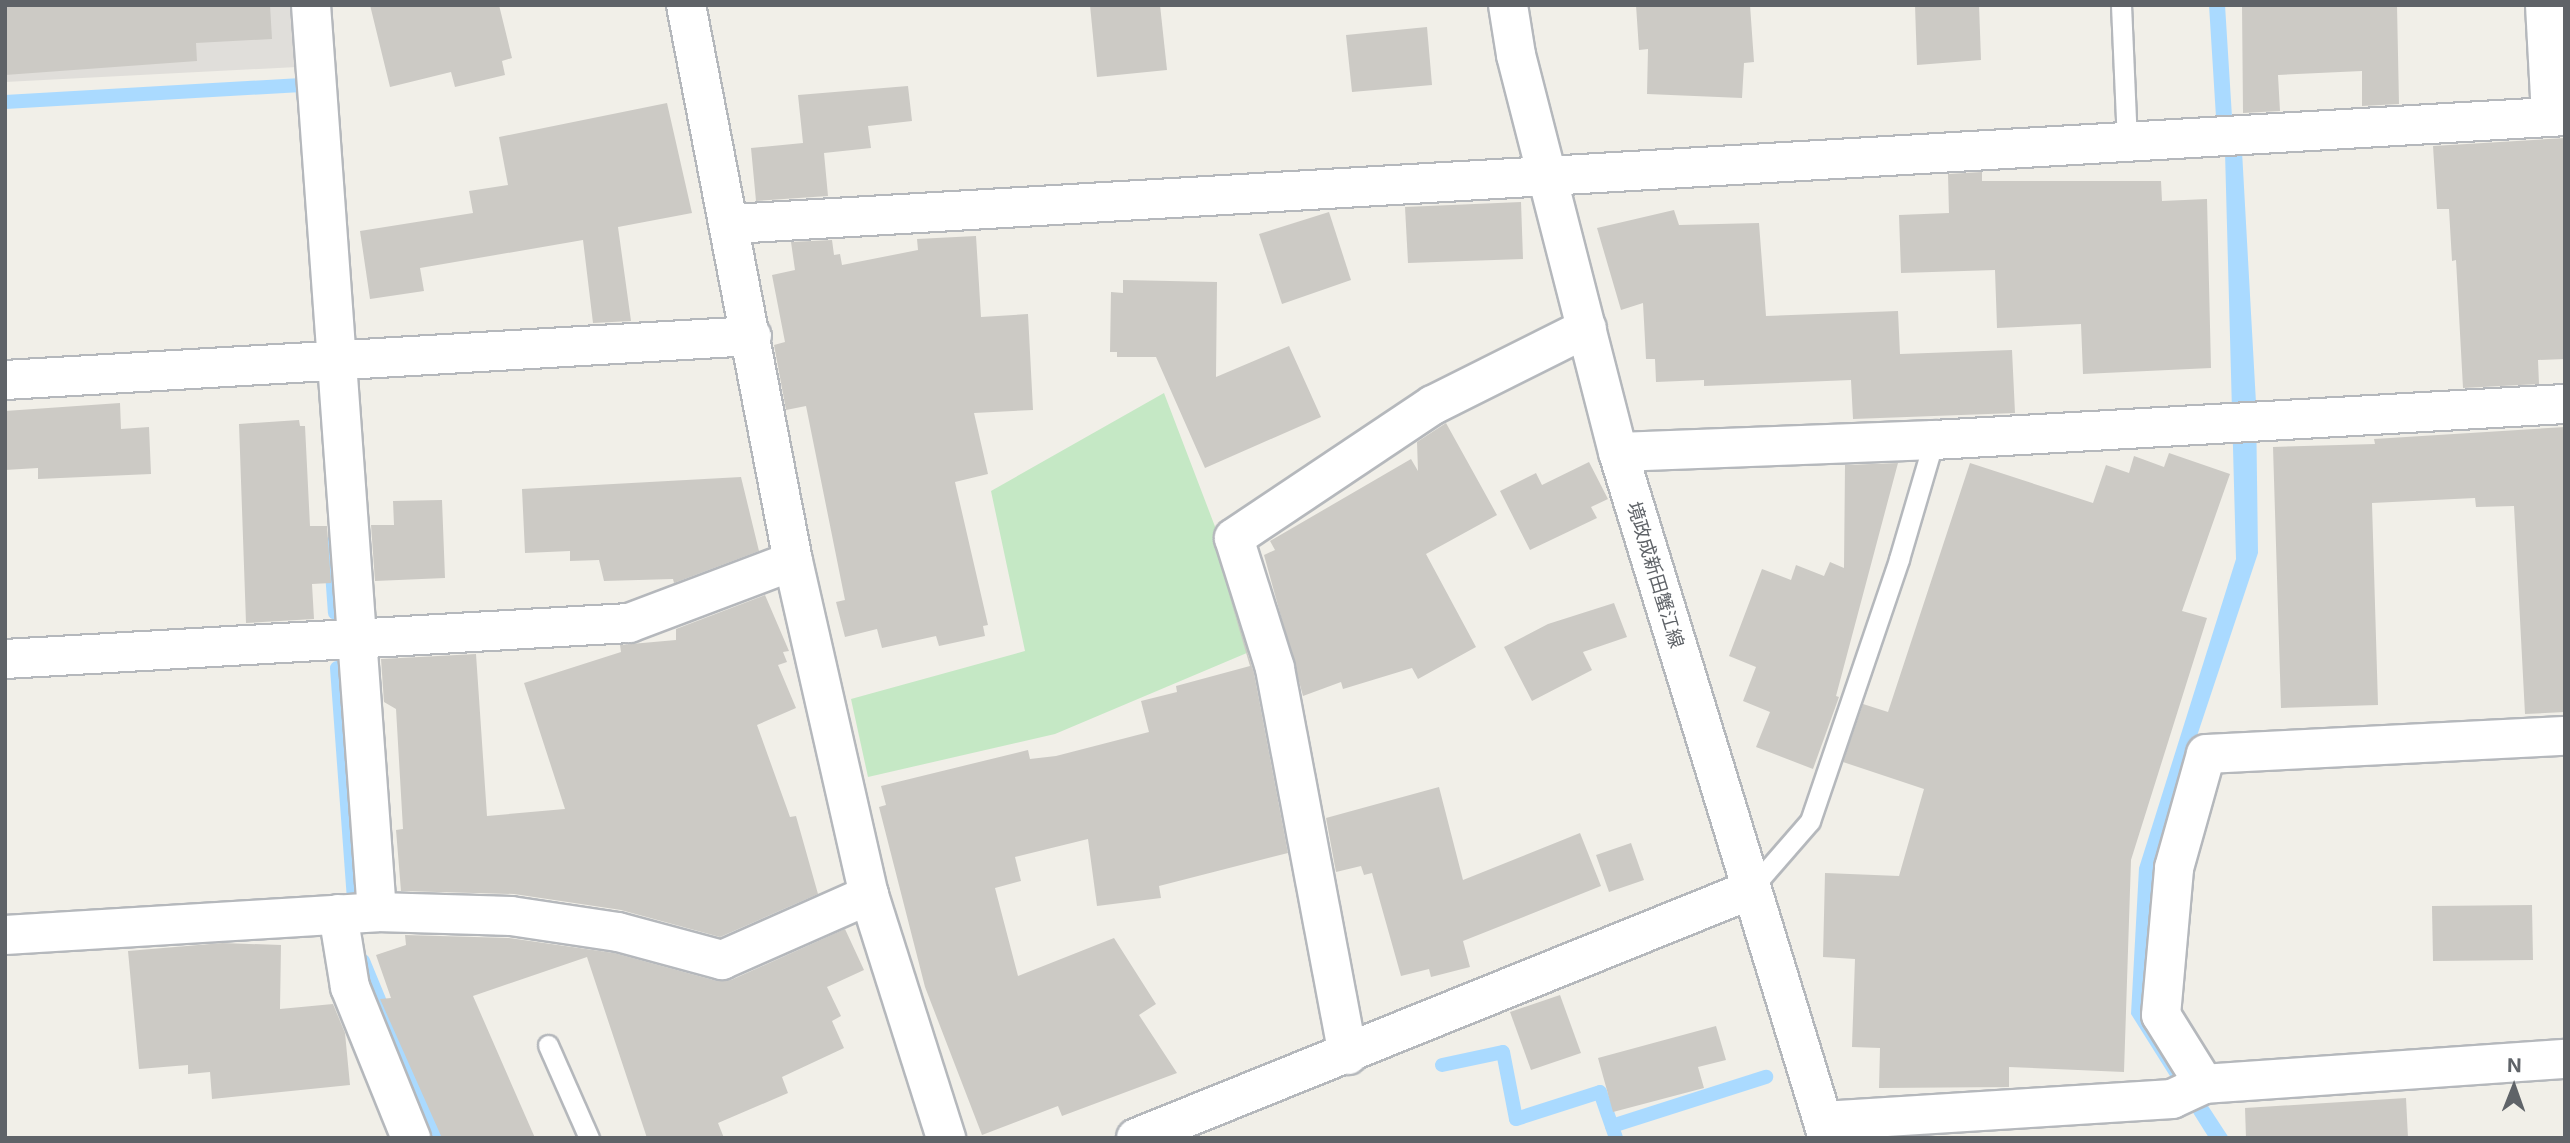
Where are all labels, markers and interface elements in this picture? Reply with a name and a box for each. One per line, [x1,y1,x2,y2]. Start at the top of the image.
street label: 境政成新田蟹江線 [1622,499,1688,651]
north arrow [2479,1052,2549,1122]
text: N [2507,1054,2522,1077]

